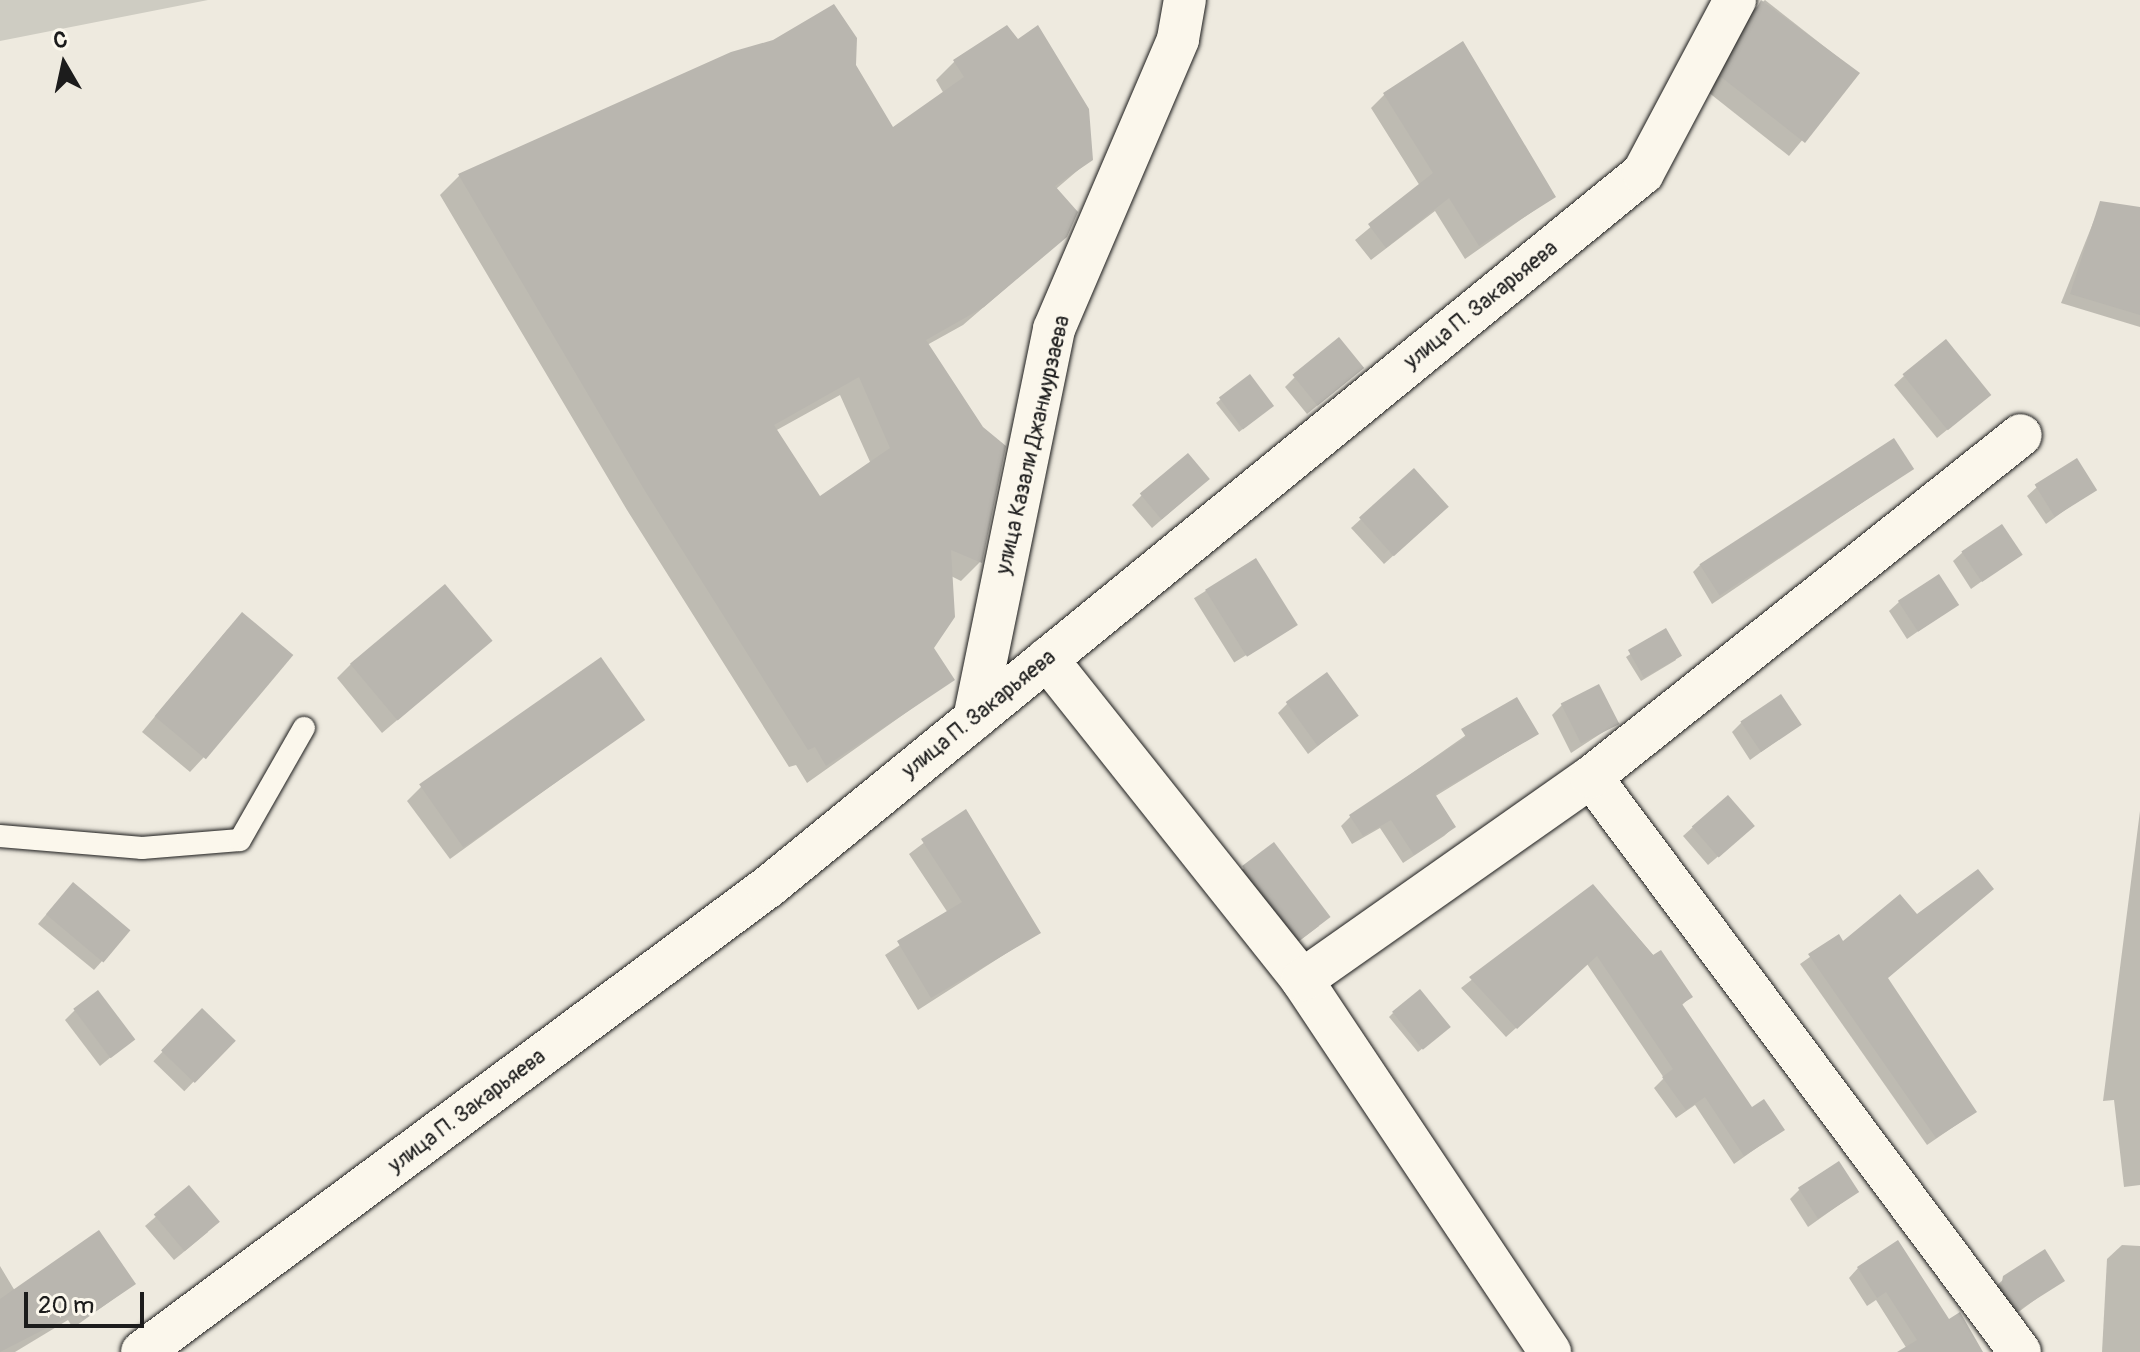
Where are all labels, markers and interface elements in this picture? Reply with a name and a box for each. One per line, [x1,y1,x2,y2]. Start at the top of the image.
north arrow [24,24,104,104]
text: С [51,25,69,55]
street label: улица П. Закарьяева [1399,235,1563,375]
street label: улица Казали Джанмурзаева [990,313,1076,577]
street label: улица П. Закарьяева [897,644,1061,784]
street label: улица П. Закарьяева [383,1043,551,1179]
scale bar [28,1276,148,1326]
text: 20 m [38,1291,94,1320]

